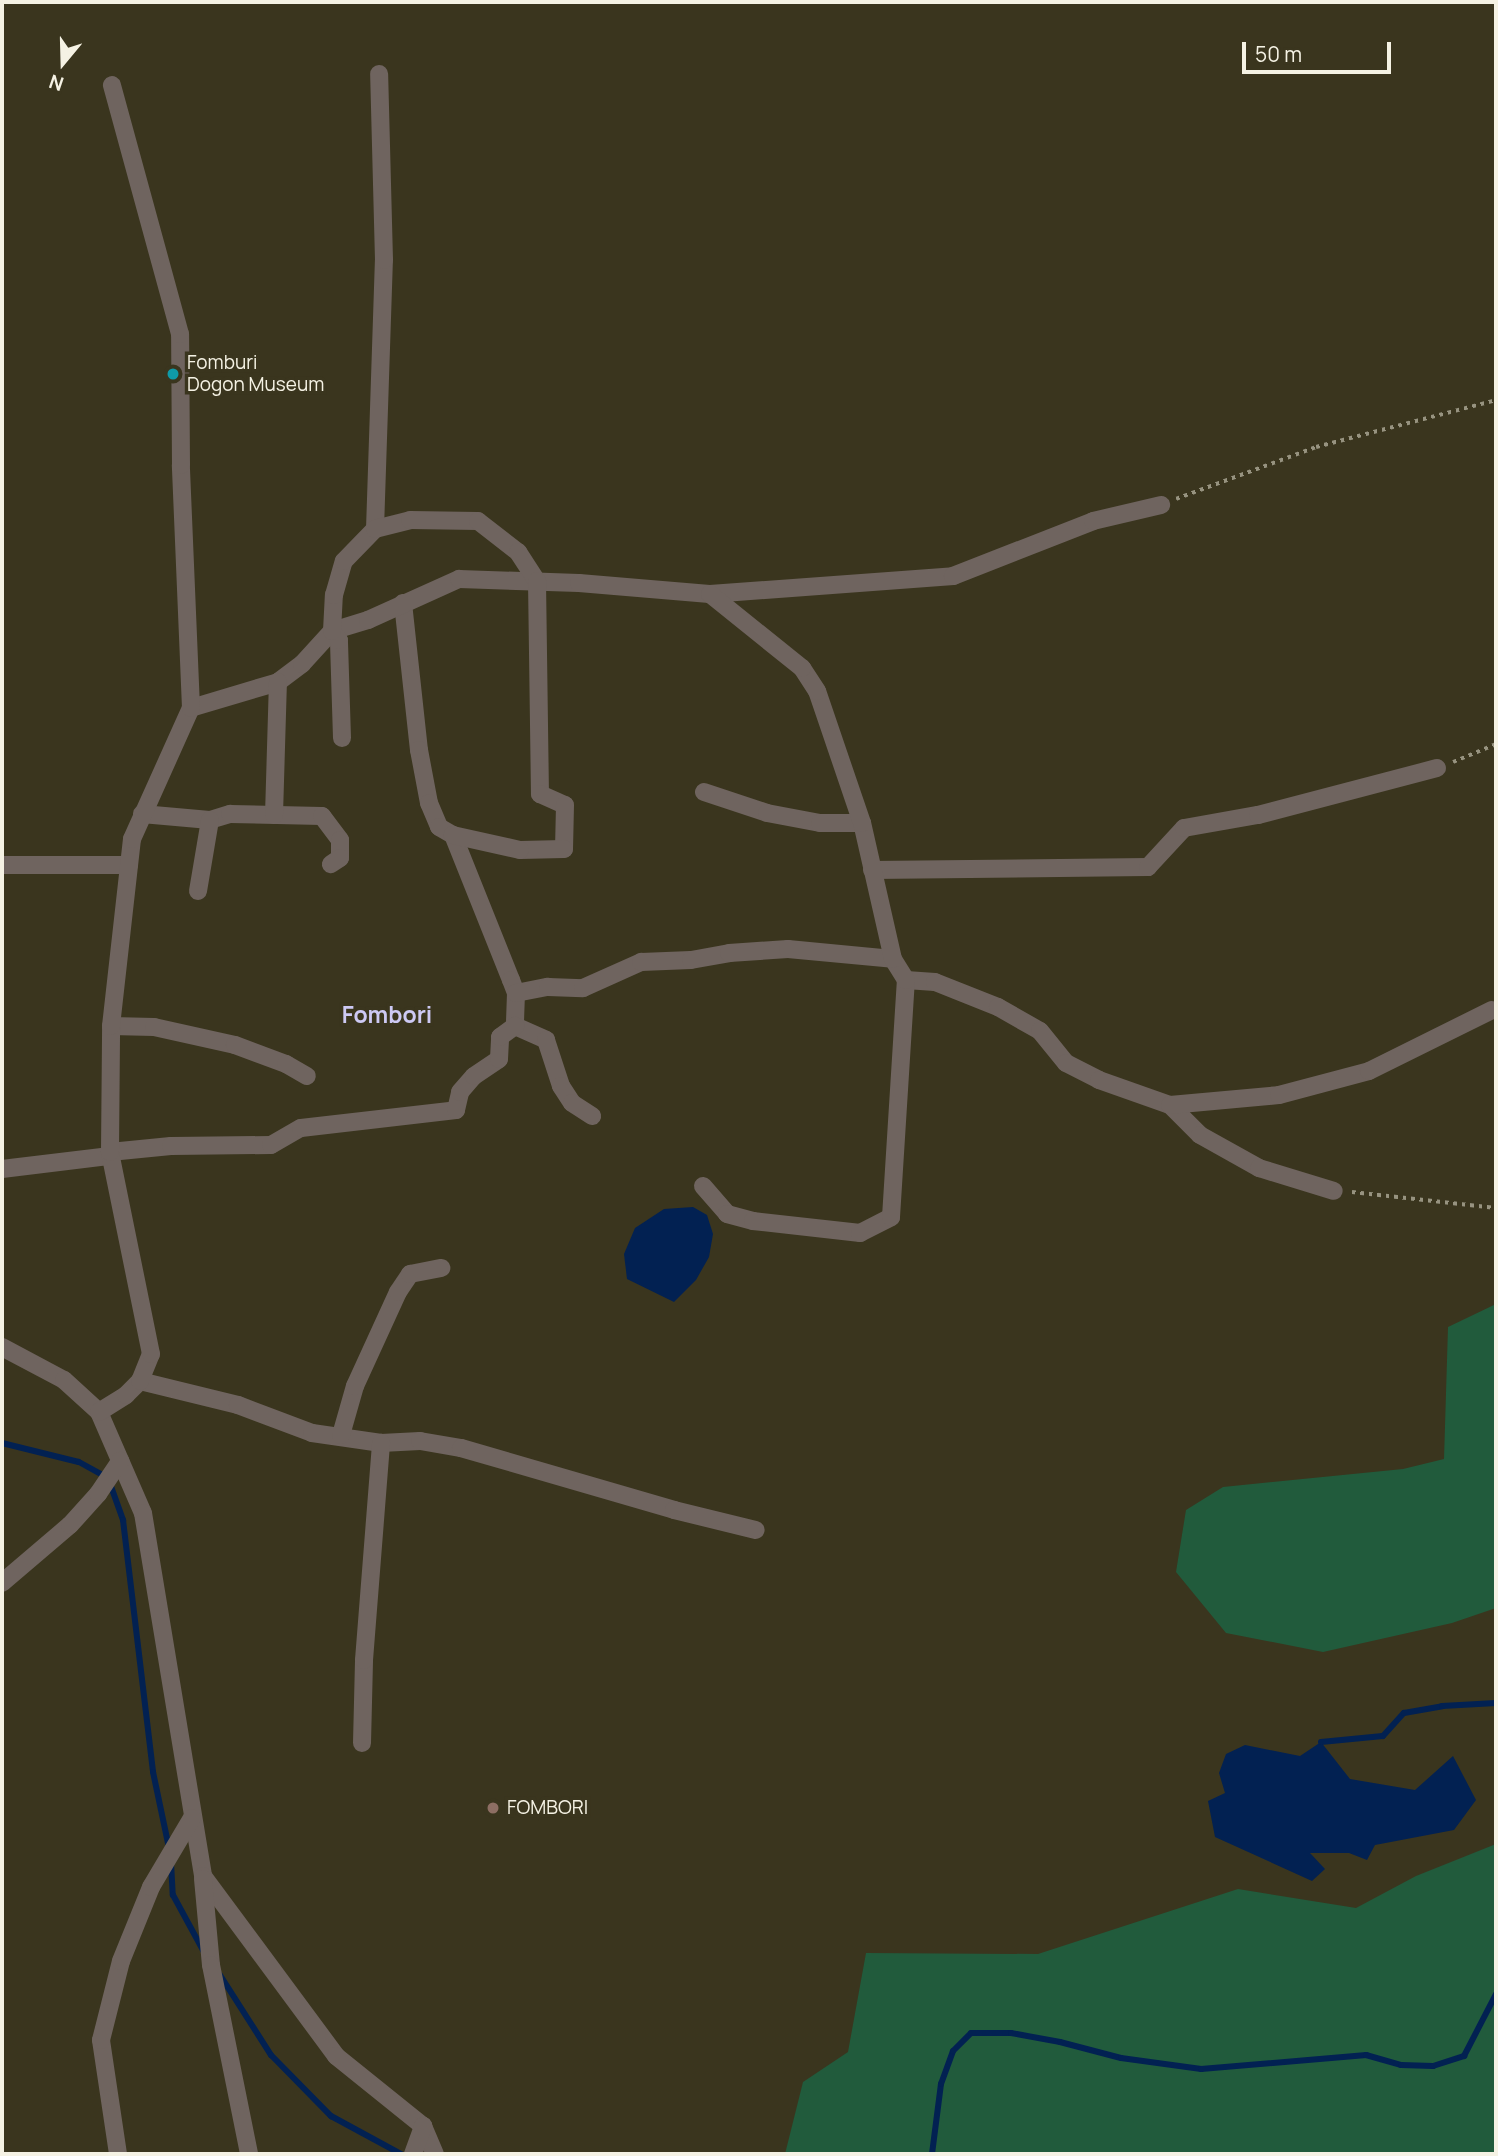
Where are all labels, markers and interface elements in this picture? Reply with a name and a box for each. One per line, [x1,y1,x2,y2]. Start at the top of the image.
north arrow [28,28,98,98]
scale bar [1246,28,1395,72]
text: 50 m [1255,40,1302,68]
text: N [45,68,67,97]
place label: Fomburi Dogon Museum [187,352,324,396]
marker: Fomburi Dogon Museum [165,366,181,382]
district label: Fombori [342,1000,432,1028]
place label: FOMBORI [507,1797,588,1819]
marker: FOMBORI [485,1800,501,1816]

